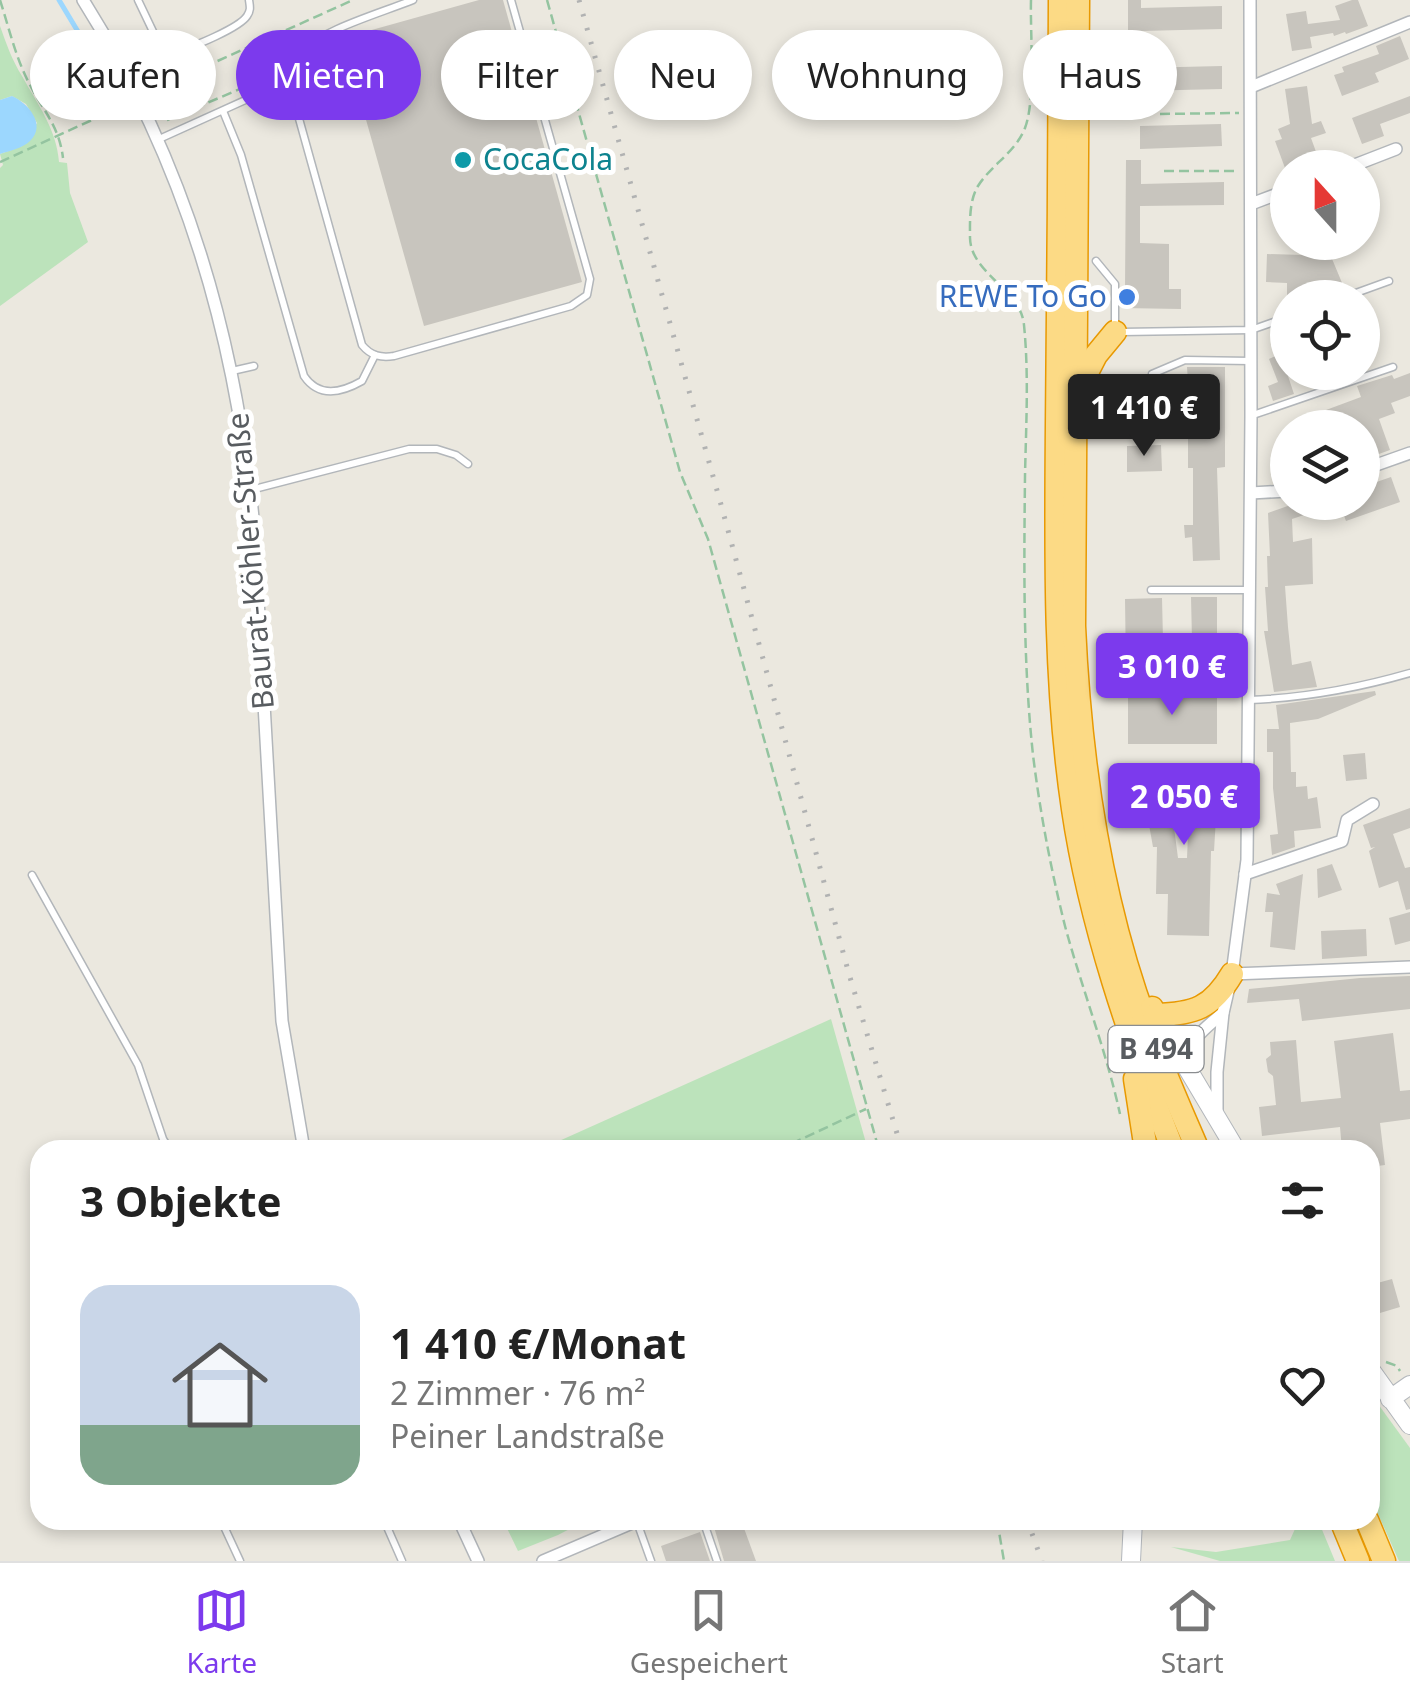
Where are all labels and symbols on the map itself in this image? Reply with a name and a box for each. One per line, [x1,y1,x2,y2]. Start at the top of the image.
place label: CocaCola [483,138,613,179]
marker: CocaCola [452,149,474,171]
north arrow [1270,150,1380,260]
place label: REWE To Go [939,275,1107,316]
marker: REWE To Go [1116,286,1138,308]
pin: 1 410 € [1052,374,1236,459]
street label: Baurat-Köhler-Straße [216,411,283,711]
pin: 3 010 € [1080,633,1264,718]
pin: 2 050 € [1092,763,1276,848]
road number: B 494 [1108,1026,1204,1072]

